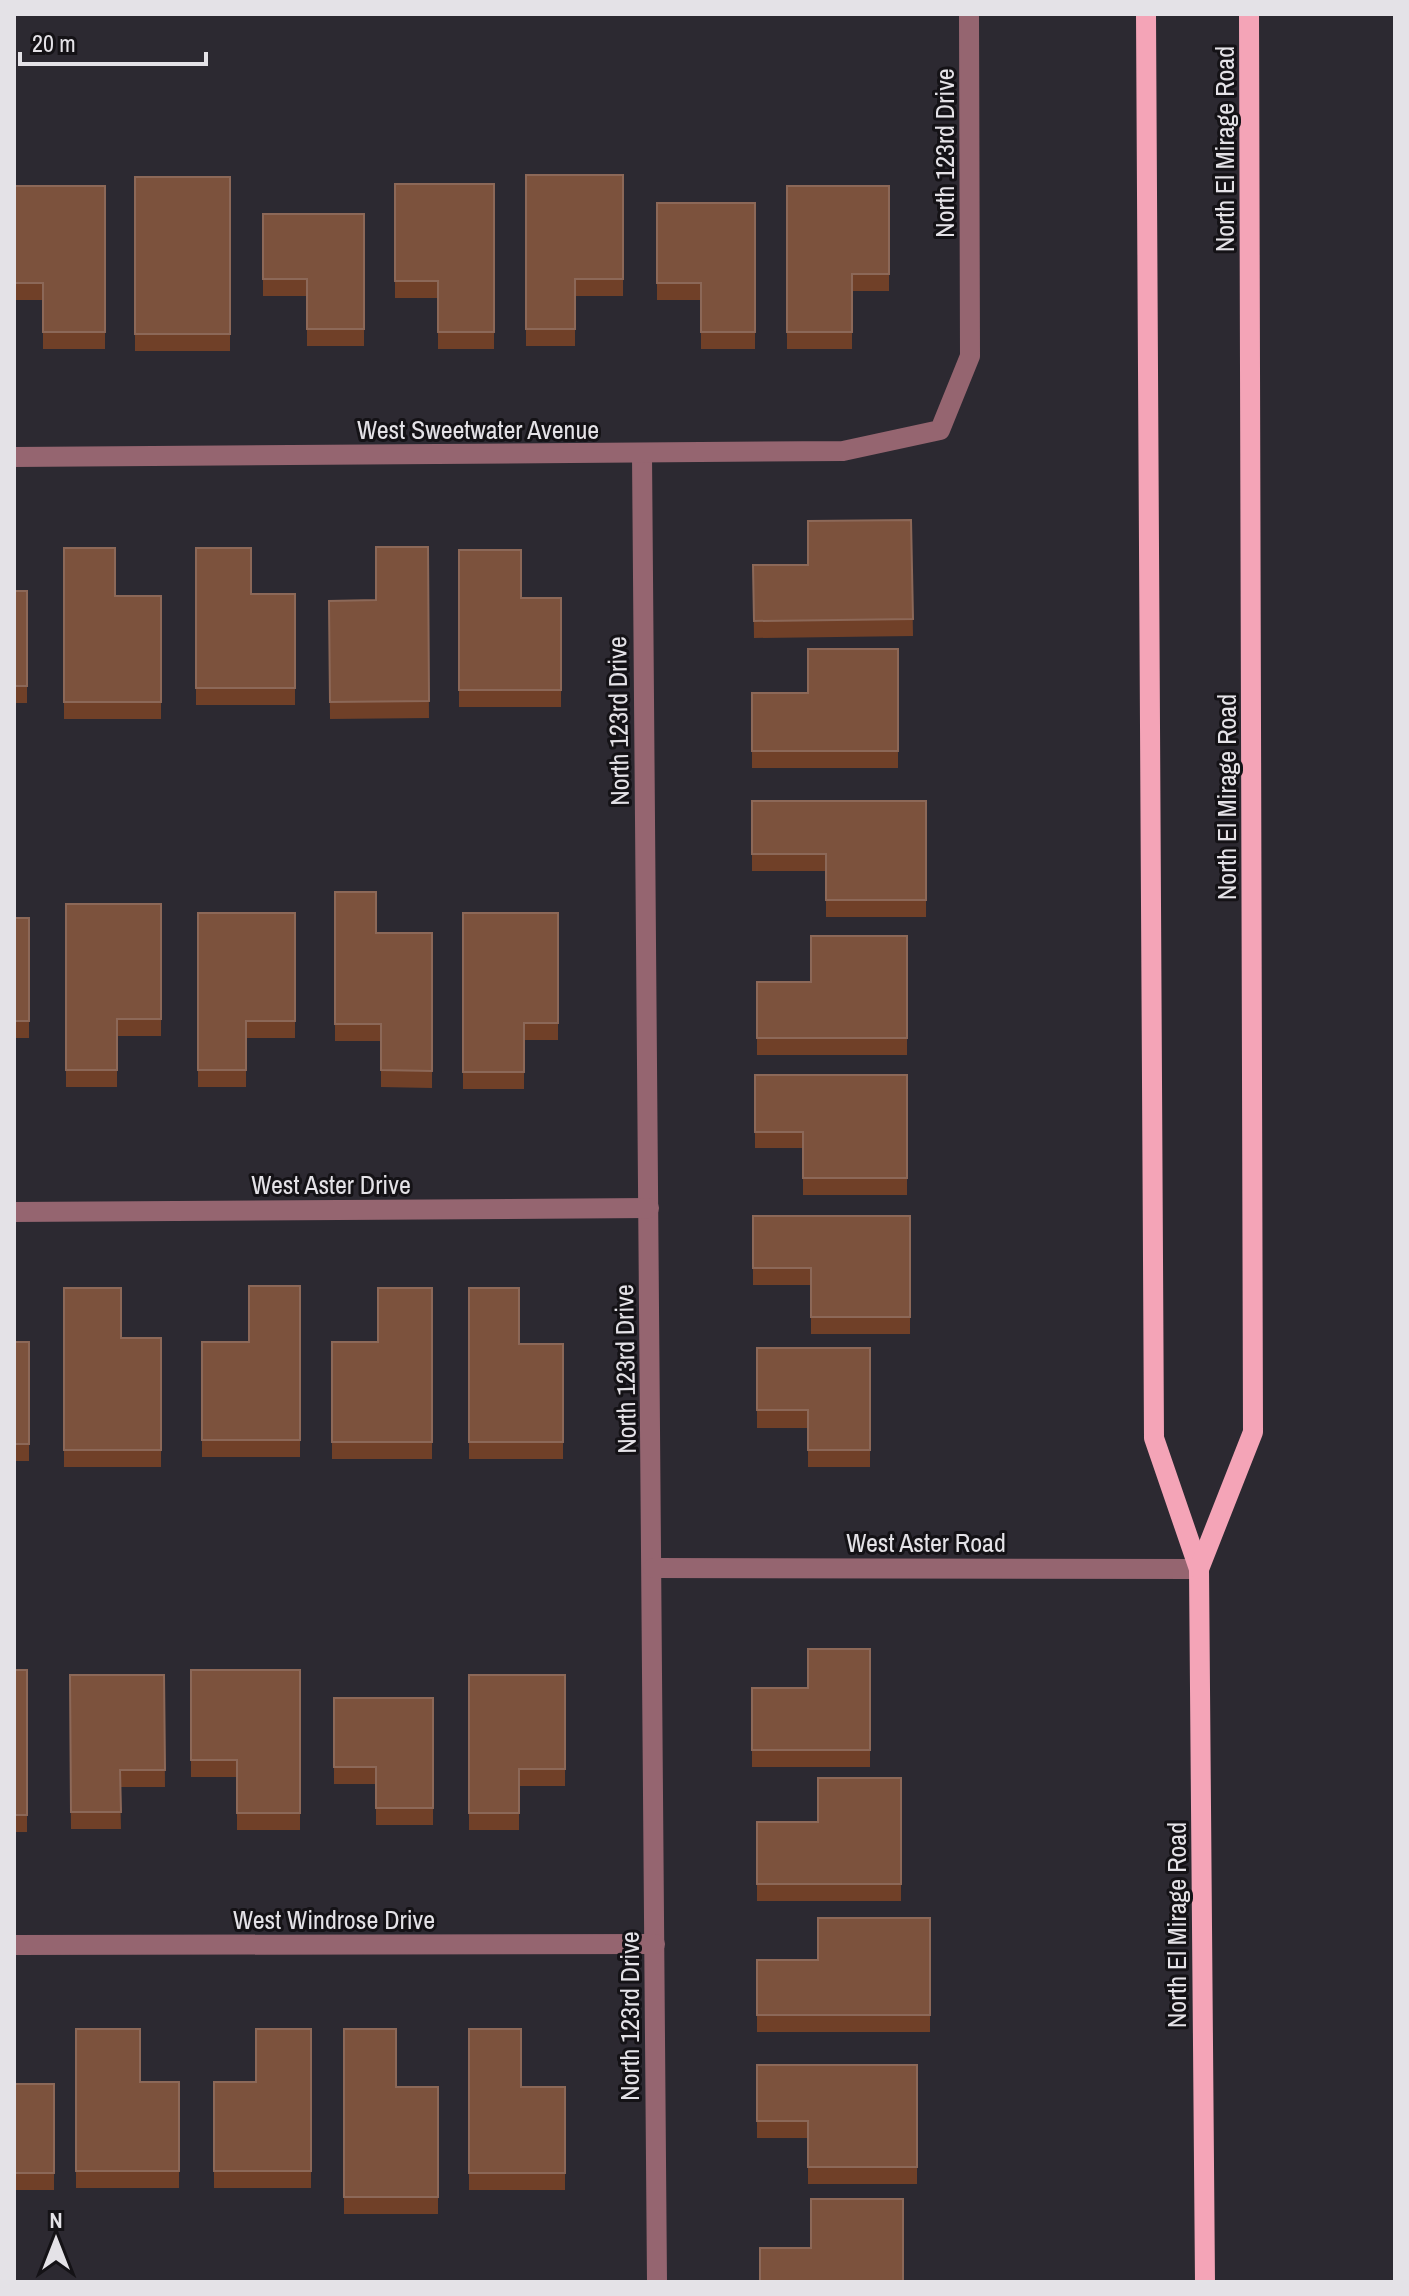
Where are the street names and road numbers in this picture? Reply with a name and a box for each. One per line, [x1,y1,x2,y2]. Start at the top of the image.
street label: North El Mirage Road [1207,46,1242,252]
street label: North 123rd Drive [927,68,962,238]
street label: West Sweetwater Avenue [357,412,599,447]
street label: North 123rd Drive [599,636,637,806]
street label: North El Mirage Road [1209,694,1244,900]
street label: West Aster Drive [251,1167,411,1202]
street label: North 123rd Drive [606,1284,644,1454]
street label: West Aster Road [846,1525,1006,1560]
street label: North El Mirage Road [1159,1822,1194,2028]
street label: West Windrose Drive [233,1902,435,1937]
street label: North 123rd Drive [612,1931,647,2101]

